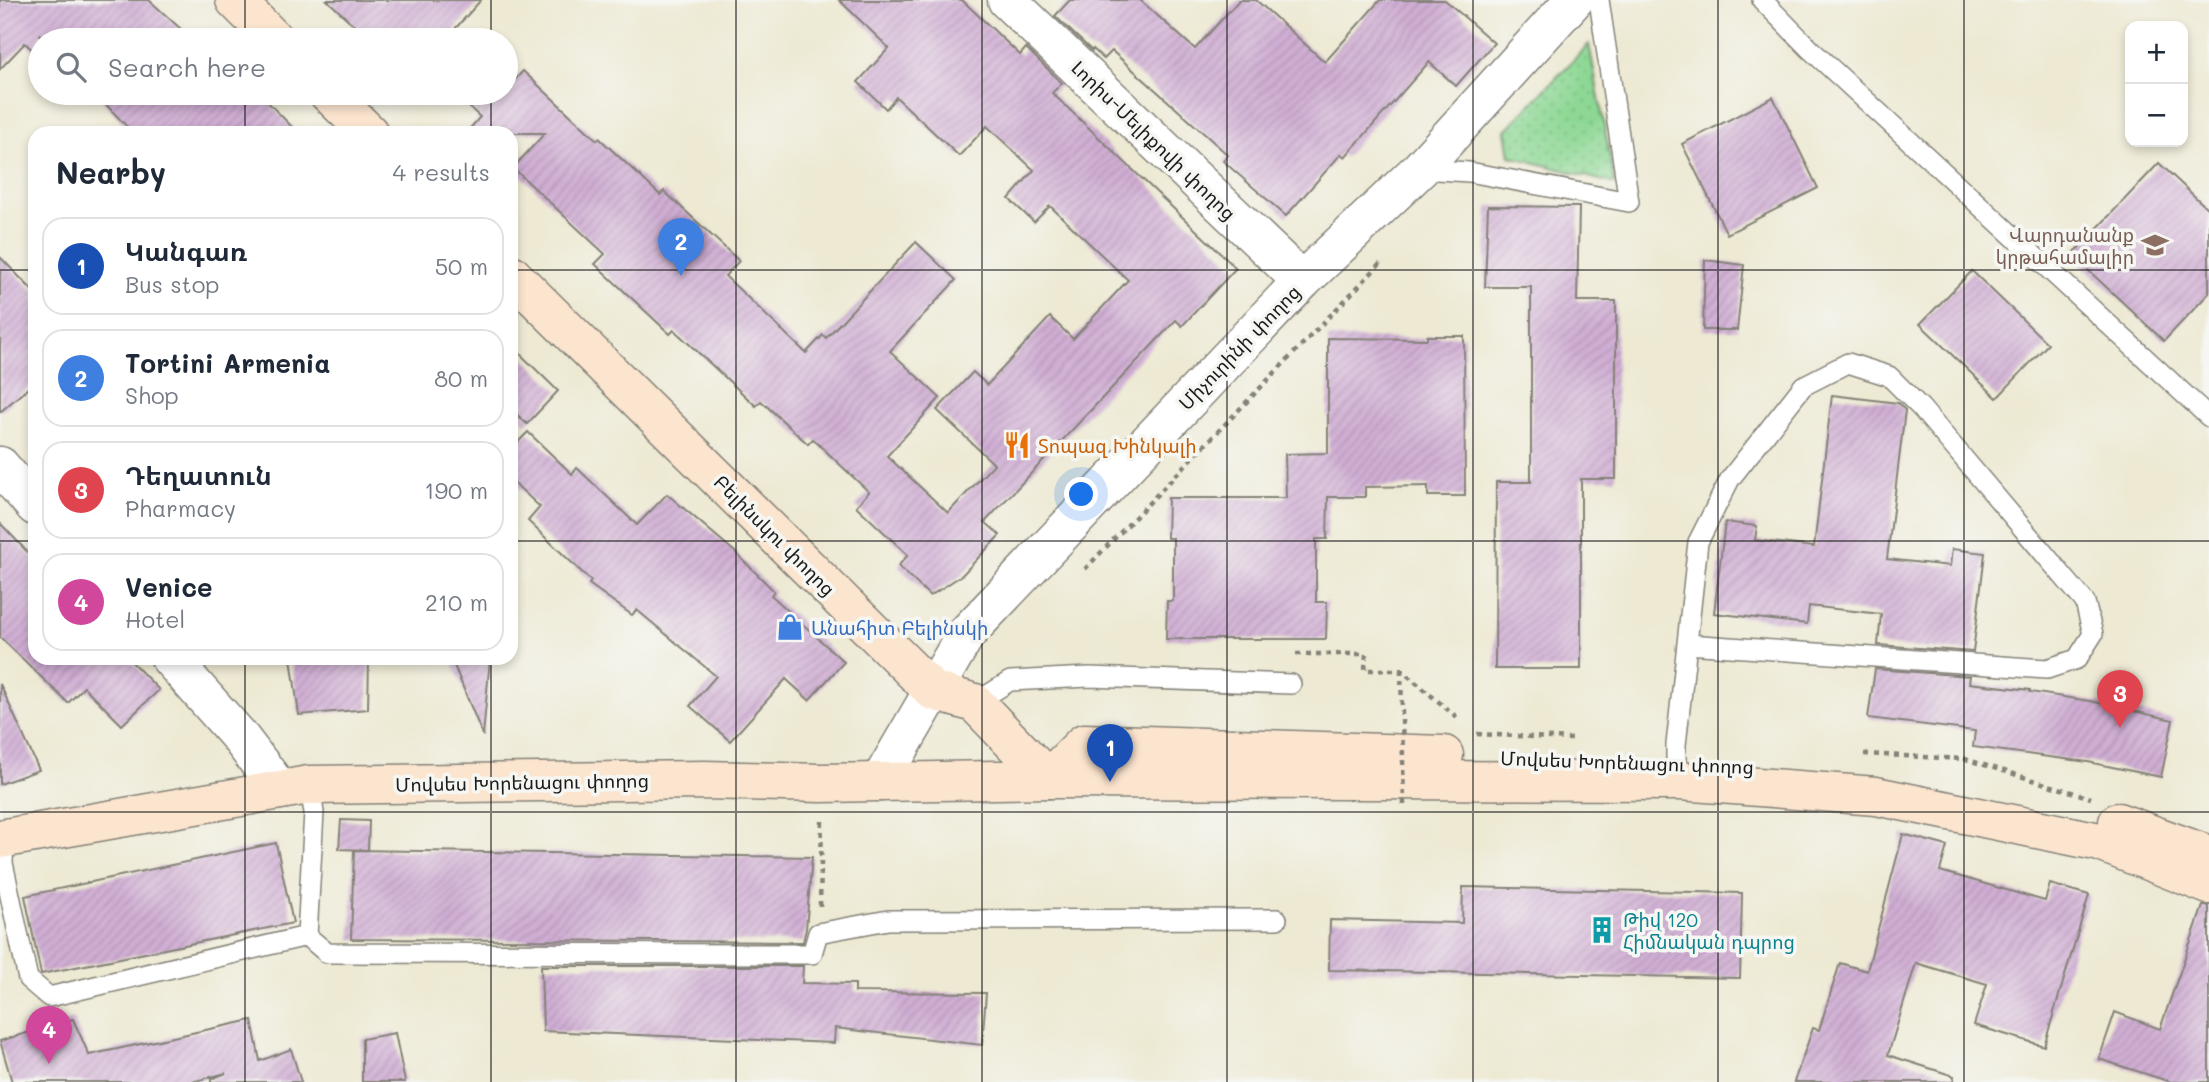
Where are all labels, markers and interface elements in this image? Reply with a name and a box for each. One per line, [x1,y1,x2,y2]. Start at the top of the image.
map controls [2125,21,2188,147]
button: + [2125,21,2188,84]
search box [28,28,518,105]
icon: search [52,48,90,86]
text: Search here [108,50,266,84]
street label: Լորիս-Մելիքովի փողոց [1066,55,1242,225]
button: − [2125,84,2188,147]
text: Nearby [56,152,166,192]
text: 4 results [393,157,490,187]
pin: 2 [658,218,704,276]
place label: Վարդանանք կրթահամալիր [1996,222,2134,269]
school or university icon: Վարդանանք կրթահամալիր [2140,230,2170,260]
text: Կանգառ [125,234,247,268]
text: 1 [76,251,86,281]
text: 50 m [435,251,488,281]
text: Bus stop [125,269,220,299]
street label: Միչուրինի փողոց [1173,279,1305,415]
text: Tortini Armenia [125,346,331,380]
text: 2 [75,363,87,393]
text: 80 m [434,363,488,393]
text: Shop [125,380,179,410]
restaurant icon: Տոպազ Խինկալի [1002,430,1032,460]
place label: Տոպազ Խինկալի [1038,433,1197,458]
text: Դեղատուն [125,458,272,492]
street label: Բելինսկու փողոց [709,469,841,601]
text: 3 [74,475,88,505]
text: 190 m [424,475,488,505]
your location [1064,477,1098,511]
text: Pharmacy [125,493,236,523]
text: Venice [125,570,212,604]
text: 4 [74,587,88,617]
text: 210 m [425,587,488,617]
text: Hotel [125,604,185,634]
shop icon: Անահիտ Բելինսկի [775,612,805,642]
place label: Անահիտ Բելինսկի [811,615,988,640]
pin: 3 [2097,670,2143,728]
pin: 1 [1087,724,1133,782]
street label: Մովսես Խորենացու փողոց [1500,745,1754,779]
street label: Մովսես Խորենացու փողոց [395,767,649,797]
place label: Թիվ 120 Հիմնական դպրոց [1623,907,1795,954]
building icon: Թիվ 120 Հիմնական դպրոց [1587,915,1617,945]
pin: 4 [26,1006,72,1064]

